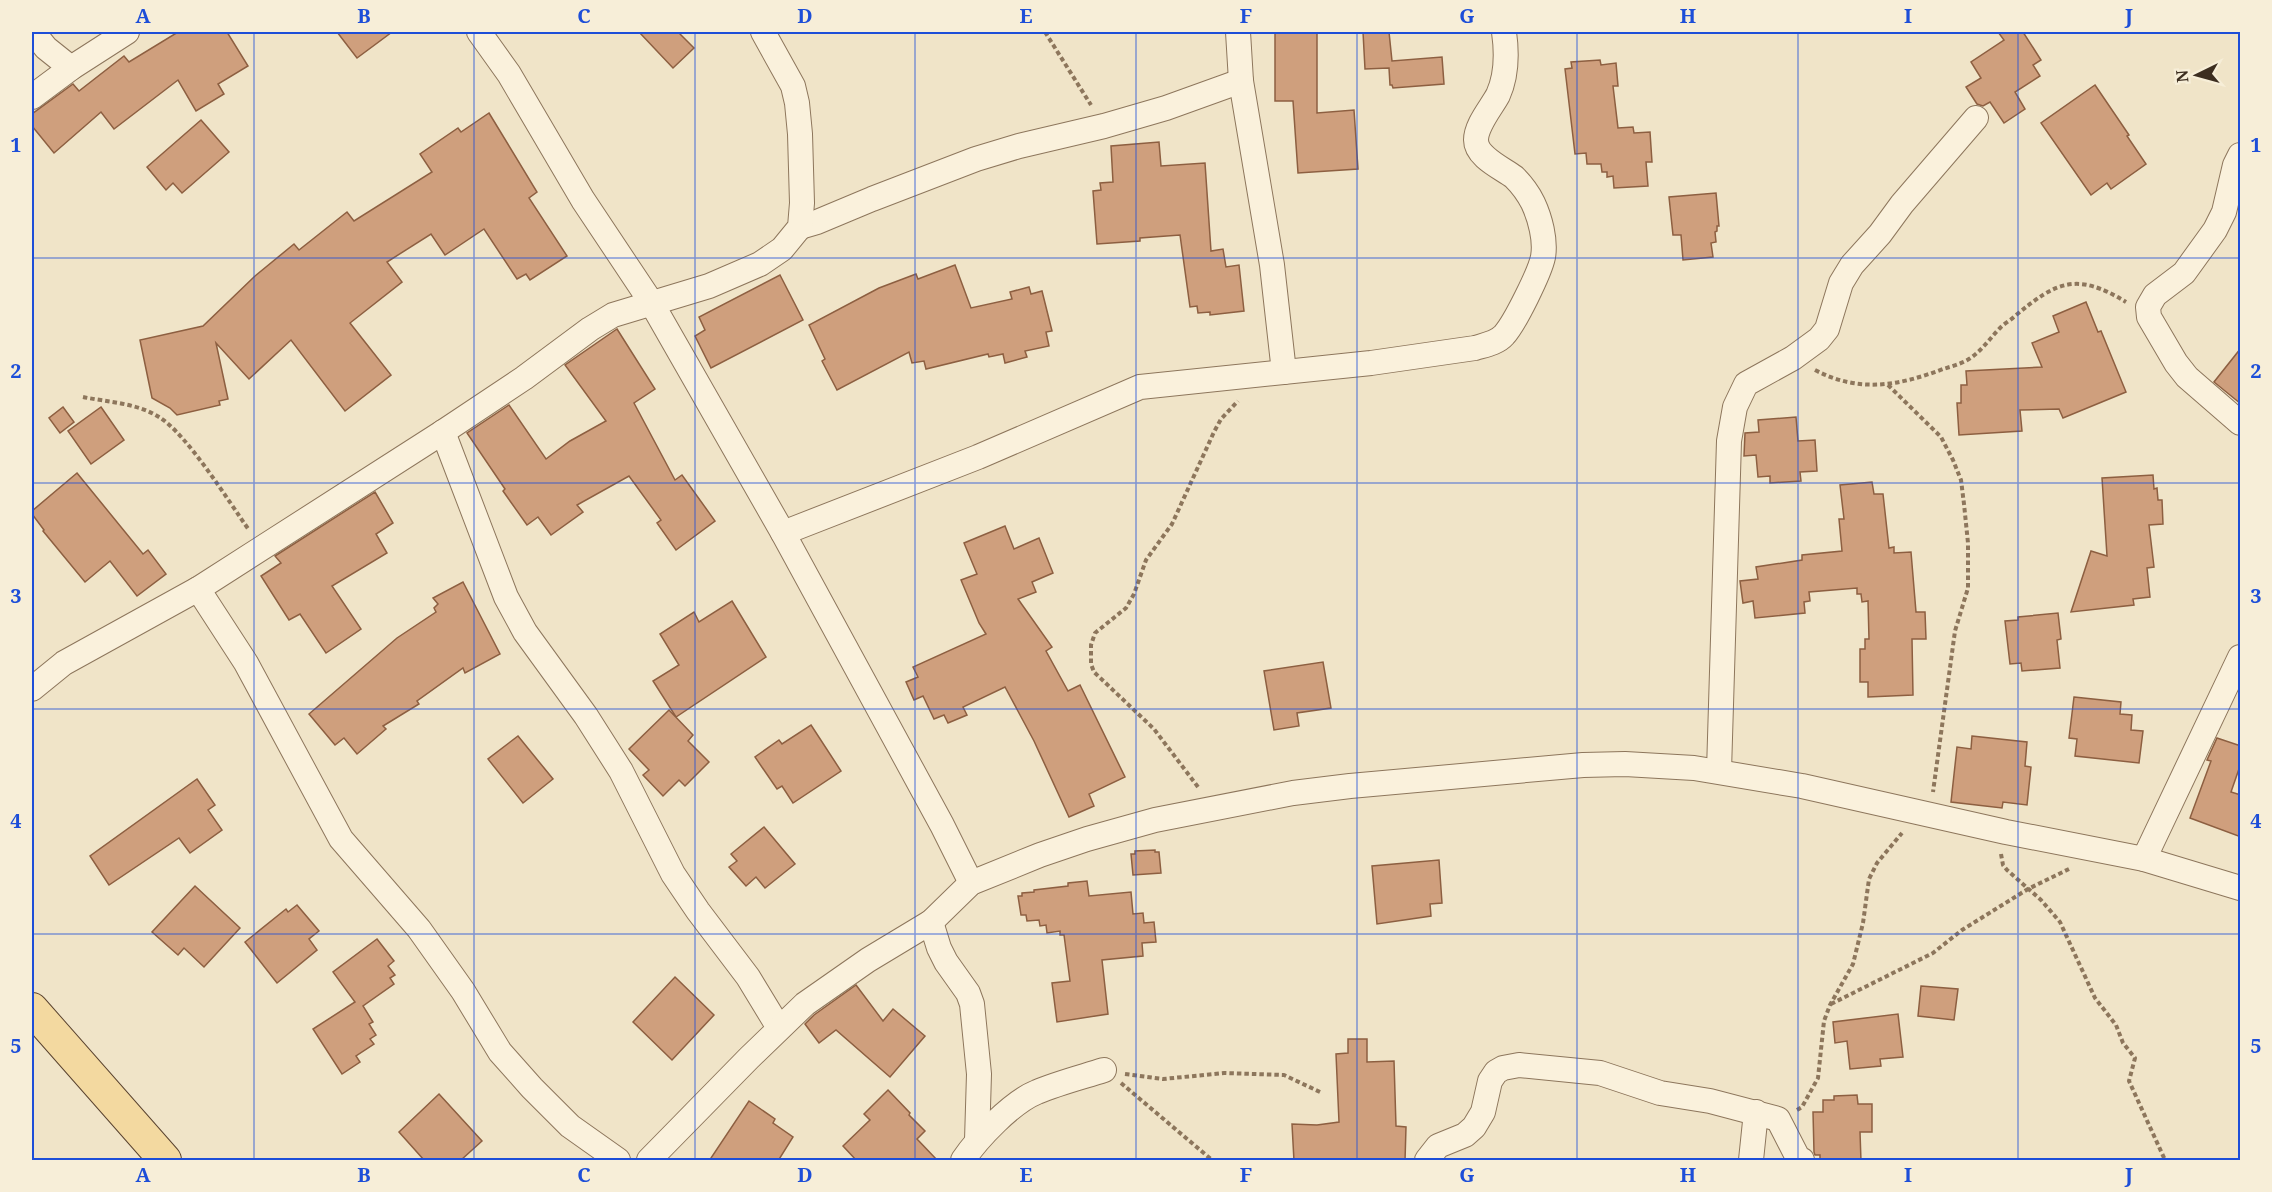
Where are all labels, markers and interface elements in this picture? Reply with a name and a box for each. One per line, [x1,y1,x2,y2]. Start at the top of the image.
text: A [135,2,151,29]
text: B [357,2,371,29]
text: C [577,2,591,29]
text: D [797,2,813,29]
text: E [1019,2,1033,29]
text: F [1240,2,1252,29]
text: G [1459,2,1475,29]
text: H [1680,2,1696,29]
text: I [1904,2,1912,29]
text: J [2124,2,2133,29]
north arrow [2167,45,2227,105]
text: N [2171,69,2194,84]
text: 1 [10,131,22,158]
text: 1 [2250,131,2262,158]
text: 2 [10,357,22,384]
text: 2 [2250,357,2262,384]
text: 3 [10,582,22,609]
text: 3 [2250,582,2262,609]
text: 4 [10,807,22,834]
text: 4 [2250,807,2262,834]
text: 5 [10,1032,22,1059]
text: 5 [2250,1032,2262,1059]
text: A [135,1161,151,1188]
text: B [357,1161,371,1188]
text: C [577,1161,591,1188]
text: D [797,1161,813,1188]
text: E [1019,1161,1033,1188]
text: F [1240,1161,1252,1188]
text: G [1459,1161,1475,1188]
text: H [1680,1161,1696,1188]
text: I [1904,1161,1912,1188]
text: J [2124,1161,2133,1188]

